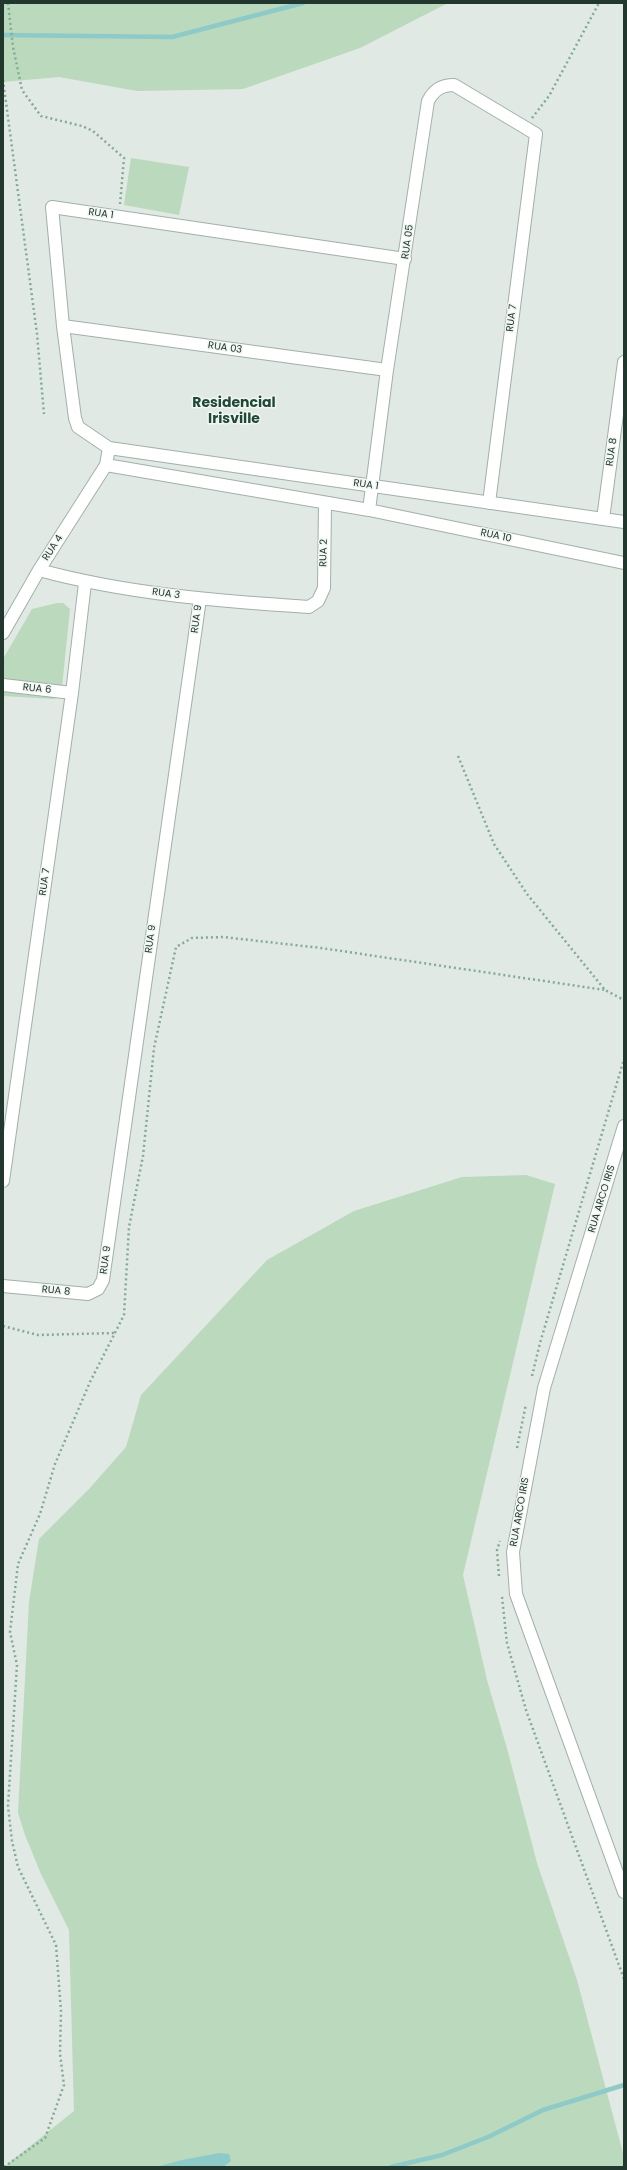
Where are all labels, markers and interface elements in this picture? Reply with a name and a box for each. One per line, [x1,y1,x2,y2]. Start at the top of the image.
street label: RUA 1 [88,206,114,222]
street label: RUA 05 [400,224,416,260]
street label: RUA 7 [504,304,520,332]
street label: RUA 03 [207,340,243,356]
district label: Residencial Irisville [192,395,276,428]
street label: RUA 8 [604,437,620,467]
street label: RUA 1 [353,477,379,493]
street label: RUA 10 [479,527,513,545]
street label: RUA 4 [40,533,66,563]
street label: RUA 2 [318,539,330,567]
street label: RUA 3 [151,586,181,602]
street label: RUA 9 [189,604,205,634]
street label: RUA 6 [22,682,52,696]
street label: RUA 7 [37,867,53,897]
street label: RUA 9 [143,924,159,954]
street label: RUA ARCO IRIS [586,1164,618,1234]
street label: RUA 9 [98,1245,114,1275]
street label: RUA 8 [41,1284,71,1298]
street label: RUA ARCO IRIS [508,1476,532,1548]

